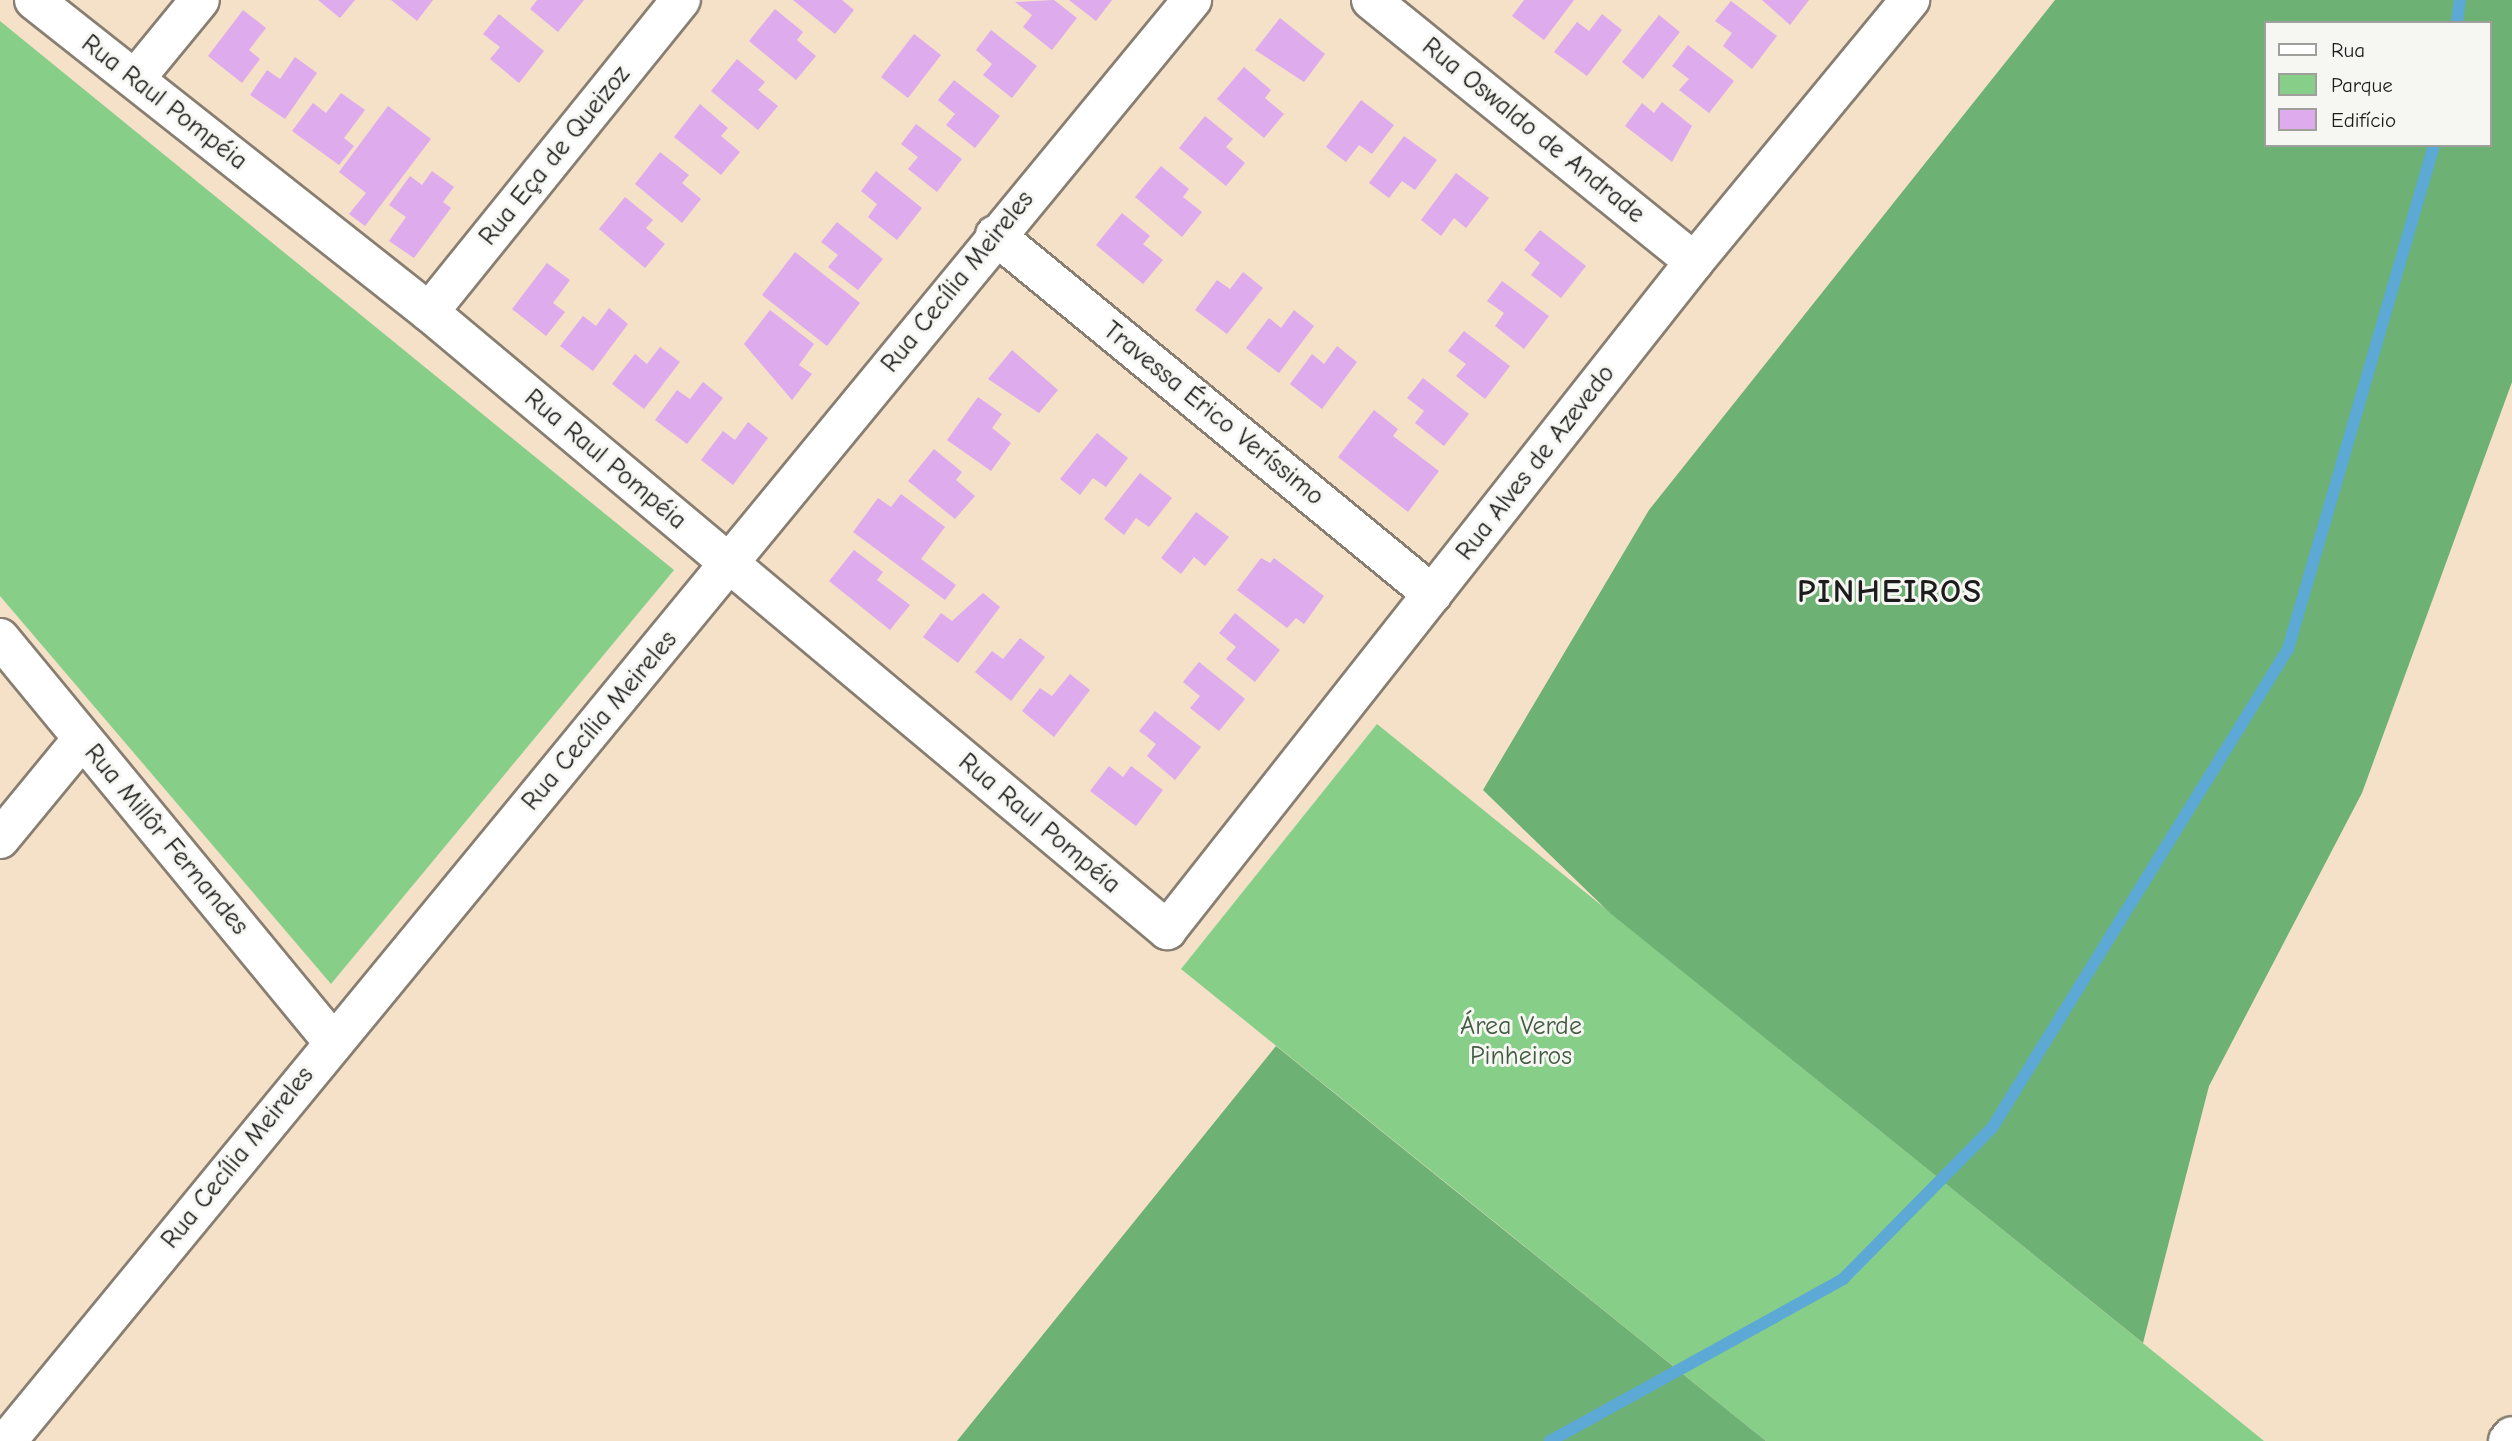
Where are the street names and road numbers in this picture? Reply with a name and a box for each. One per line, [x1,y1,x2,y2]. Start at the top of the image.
street label: Rua Raul Pompéia [75,29,253,177]
street label: Rua Oswaldo de Andrade [1415,32,1651,230]
street label: Rua Eça de Queizoz [473,60,637,252]
street label: Rua Cecília Meireles [875,185,1041,379]
street label: Travessa Érico Veríssimo [1096,315,1330,513]
street label: Rua Alves de Azevedo [1450,359,1622,567]
street label: Rua Raul Pompéia [518,383,692,537]
street label: Rua Cecília Meireles [516,625,684,817]
street label: Rua Millôr Fernandes [77,738,255,942]
street label: Rua Raul Pompéia [952,747,1126,901]
street label: Rua Cecília Meireles [155,1061,321,1255]

